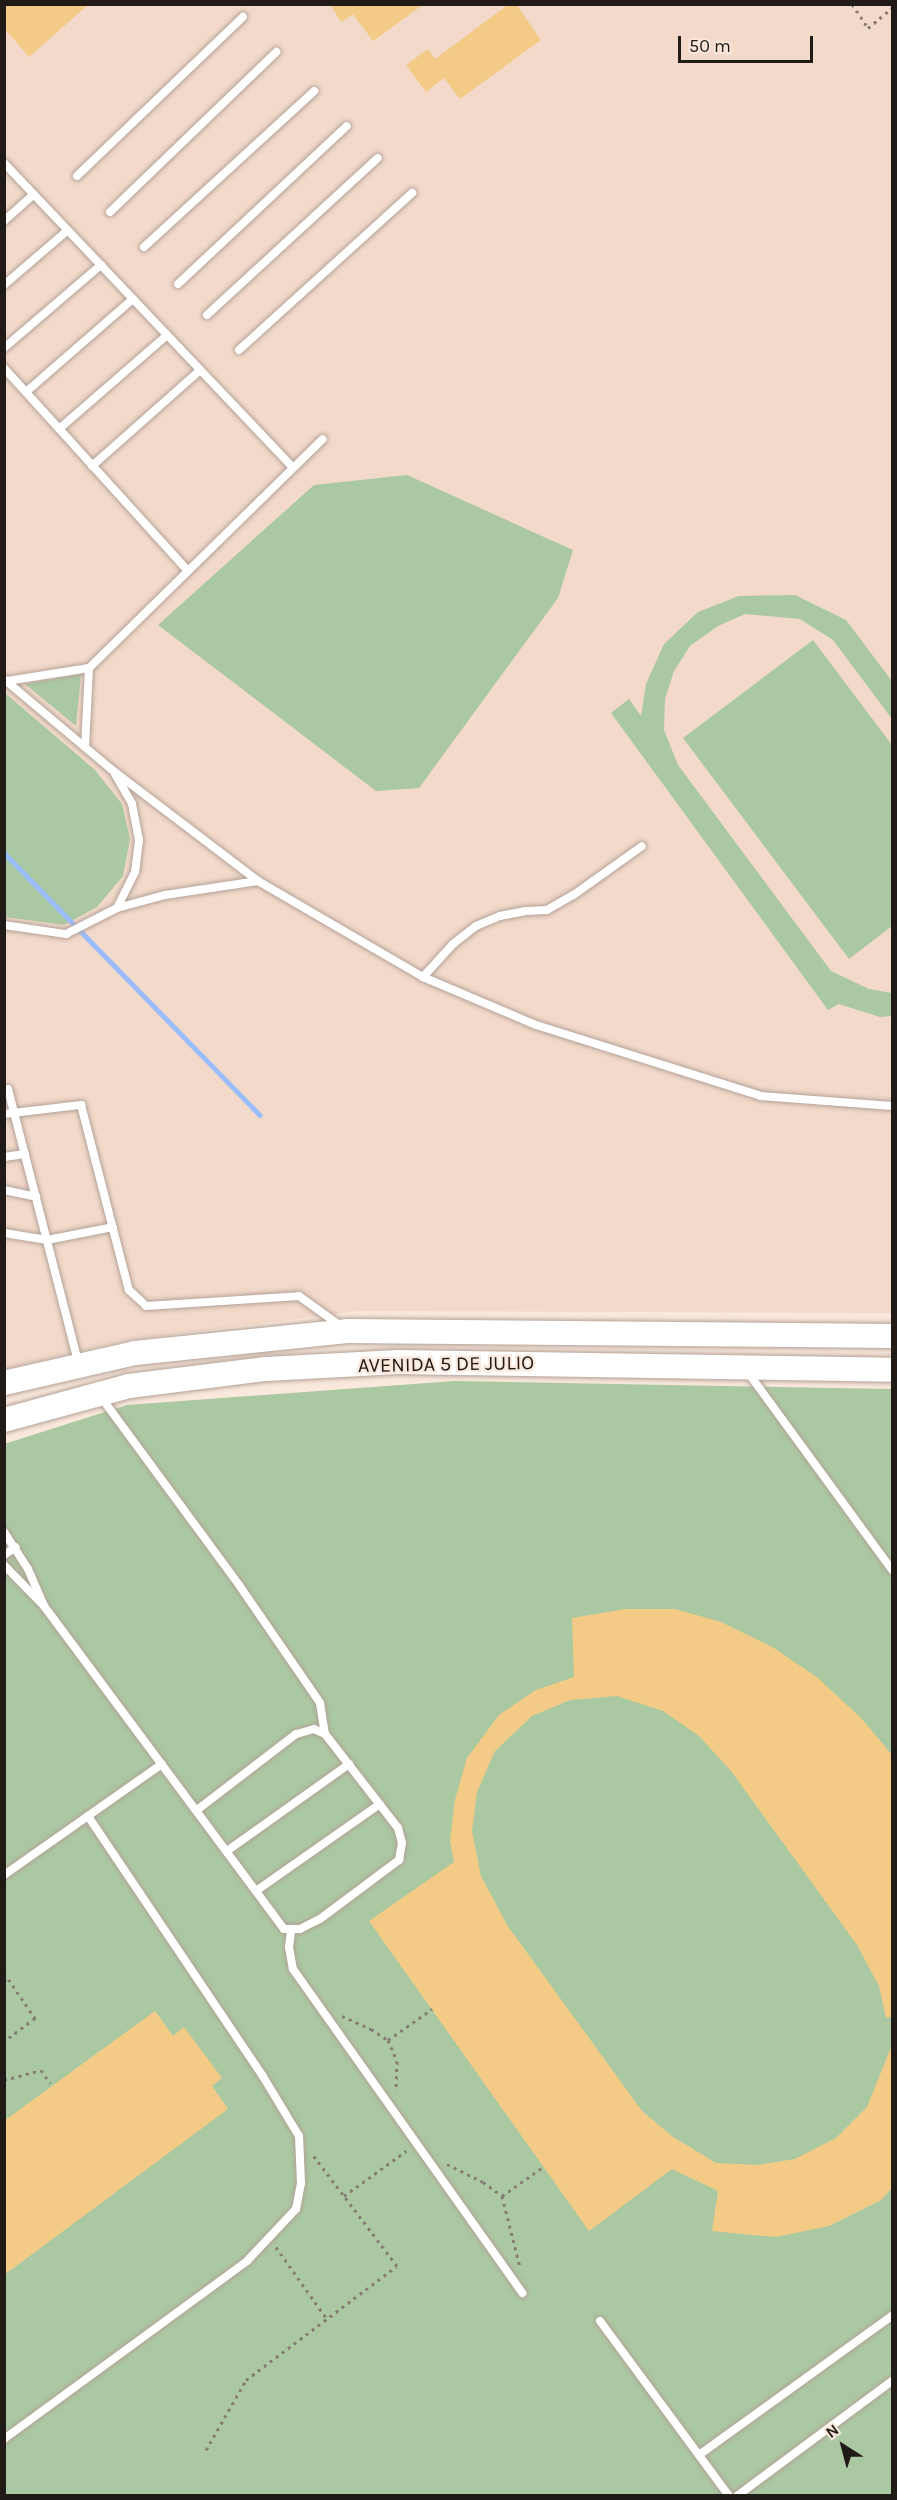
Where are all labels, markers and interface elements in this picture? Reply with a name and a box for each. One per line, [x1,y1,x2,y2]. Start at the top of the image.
scale bar [681,24,816,62]
text: 50 m [689,35,731,57]
street label: AVENIDA 5 DE JULIO [358,1350,534,1378]
north arrow [813,2416,873,2476]
text: N [822,2420,842,2442]

